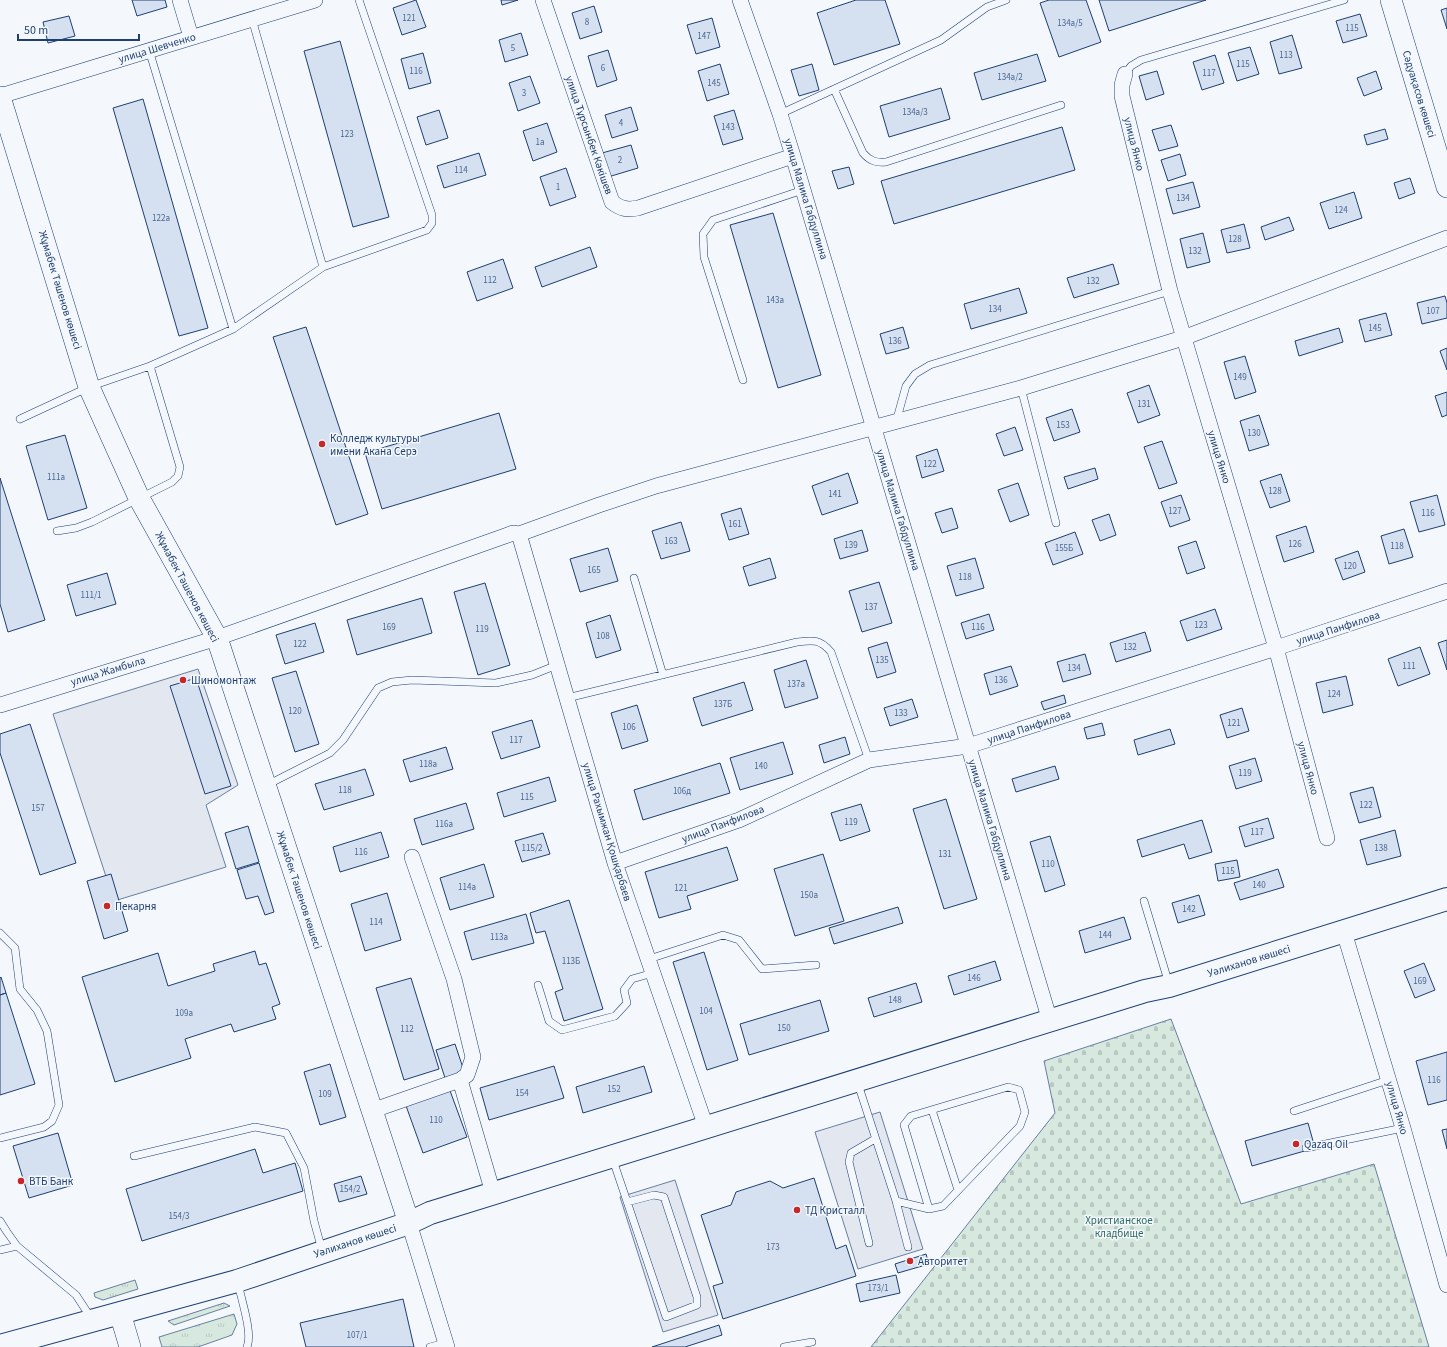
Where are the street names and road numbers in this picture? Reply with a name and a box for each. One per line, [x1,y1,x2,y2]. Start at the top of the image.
street label: улица Шевченко [117,29,198,67]
street label: Сәдуақасов көшесі [1399,48,1439,140]
street label: улица Тұрсынбек Кәкішев [562,74,617,197]
street label: улица Янко [1120,116,1148,172]
street label: улица Малика Габдуллина [780,136,832,262]
street label: Жұмабек Тәшенов көшесі [35,229,85,351]
street label: улица Янко [1204,429,1234,485]
street label: улица Малика Габдуллина [872,447,924,573]
street label: Жұмабек Тәшенов көшесі [151,529,223,645]
street label: улица Панфилова [1294,607,1382,649]
street label: улица Жамбыла [69,653,147,689]
street label: улица Панфилова [985,706,1073,748]
street label: улица Янко [1294,740,1322,796]
street label: улица Малика Габдуллина [964,757,1016,883]
street label: улица Рахымжан Қошқарбаев [579,761,635,903]
street label: улица Панфилова [680,801,766,847]
street label: Жұмабек Тәшенов көшесі [273,829,325,951]
street label: Уәлиханов көшесі [1206,941,1292,981]
street label: улица Янко [1382,1080,1412,1136]
street label: Уәлиханов көшесі [312,1221,398,1261]

